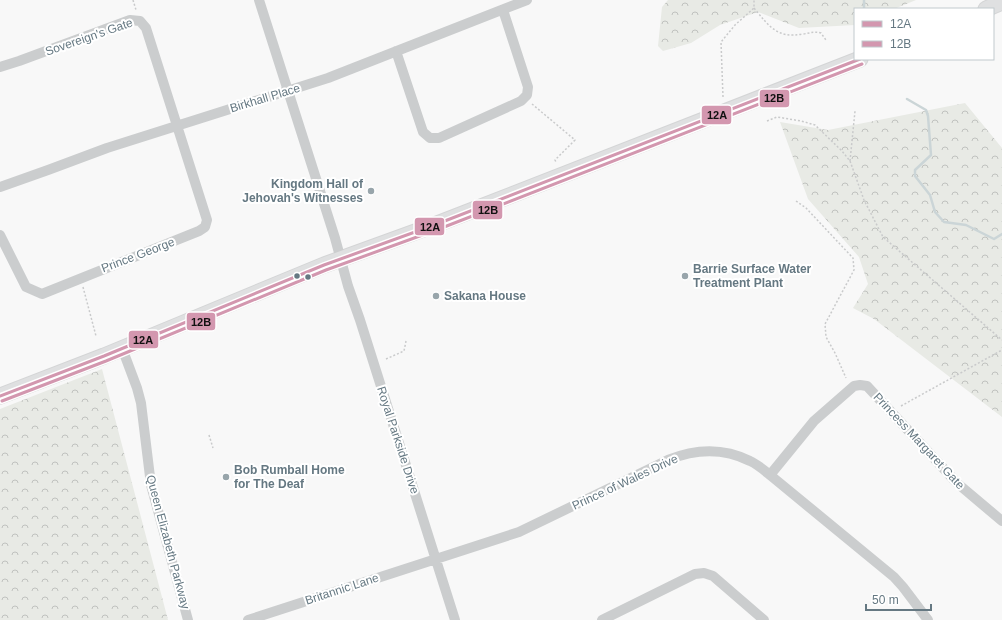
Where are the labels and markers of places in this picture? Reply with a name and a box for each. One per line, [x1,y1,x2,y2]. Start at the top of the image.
place label: Kingdom Hall of Jehovah's Witnesses [242,177,364,205]
marker: Kingdom Hall of Jehovah's Witnesses [366,186,376,196]
place label: Barrie Surface Water Treatment Plant [693,262,812,290]
unlabelled marker [292,271,302,281]
marker: Barrie Surface Water Treatment Plant [680,271,690,281]
unlabelled marker [303,272,313,282]
place label: Sakana House [444,289,526,303]
marker: Sakana House [431,291,441,301]
place label: Bob Rumball Home for The Deaf [234,463,345,491]
marker: Bob Rumball Home for The Deaf [221,472,231,482]

